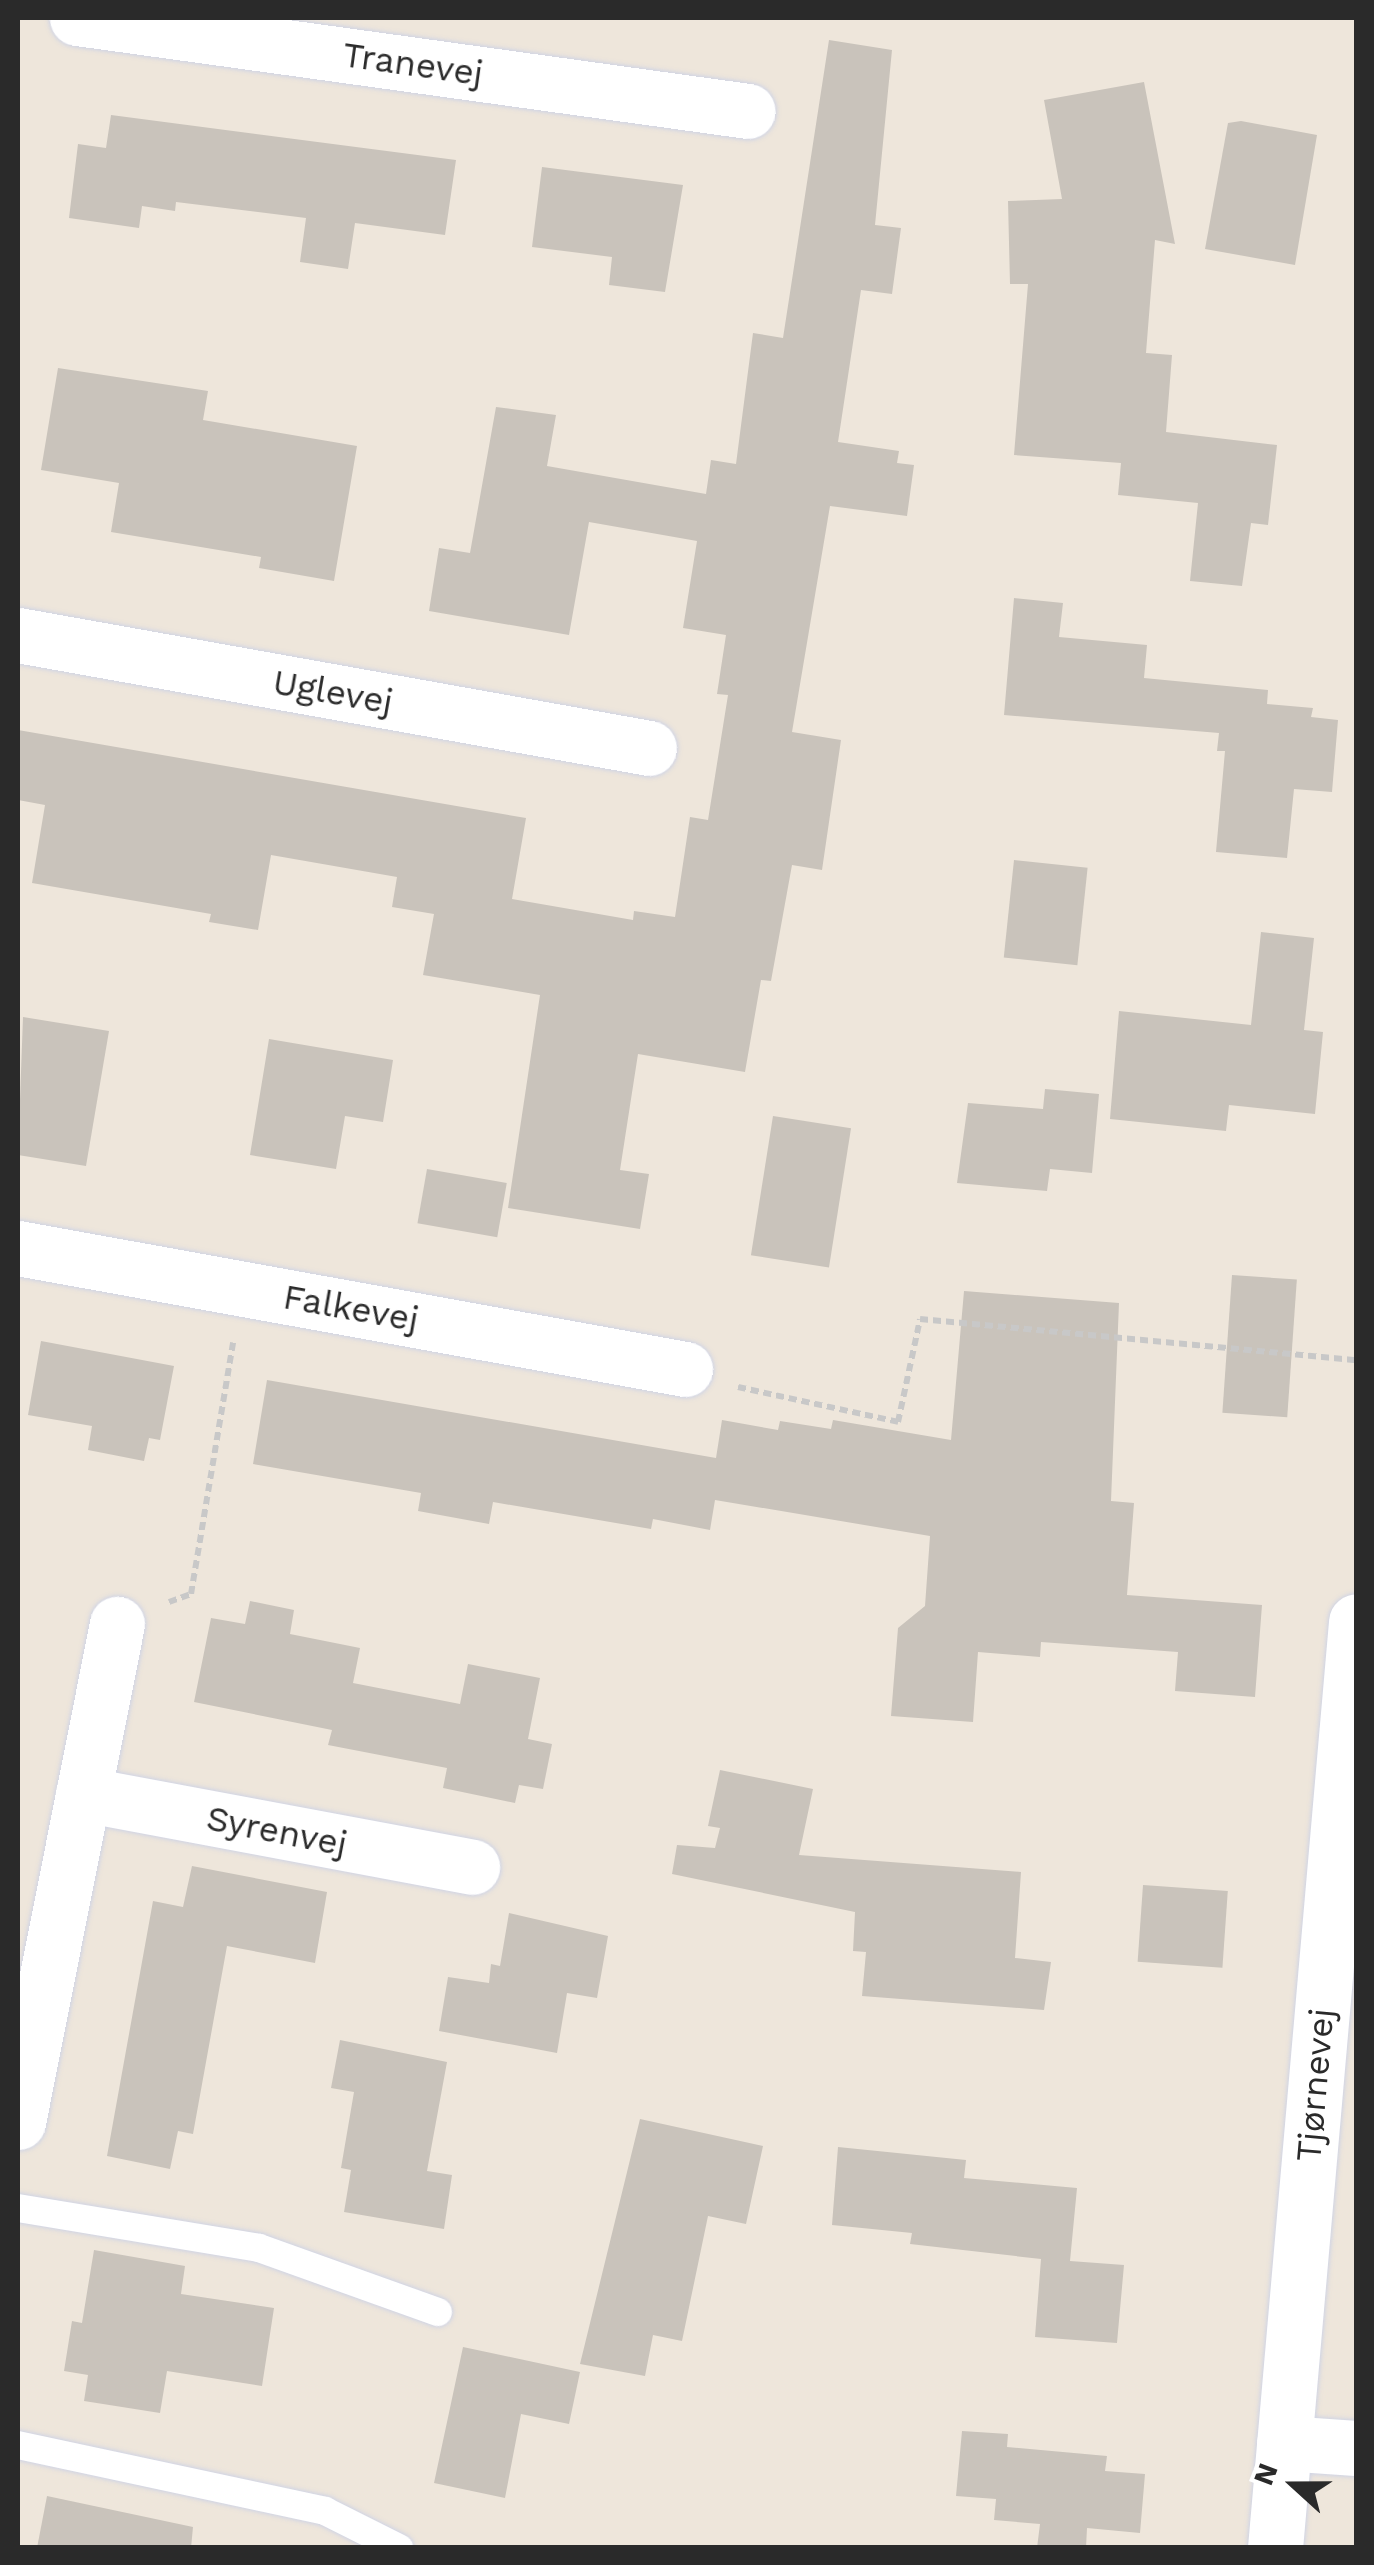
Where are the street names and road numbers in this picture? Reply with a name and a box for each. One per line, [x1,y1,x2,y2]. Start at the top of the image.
street label: Tranevej [340,33,486,95]
street label: Uglevej [270,661,396,723]
street label: Falkevej [280,1275,422,1341]
street label: Syrenvej [203,1797,351,1865]
street label: Tjørnevej [1287,2006,1343,2164]

